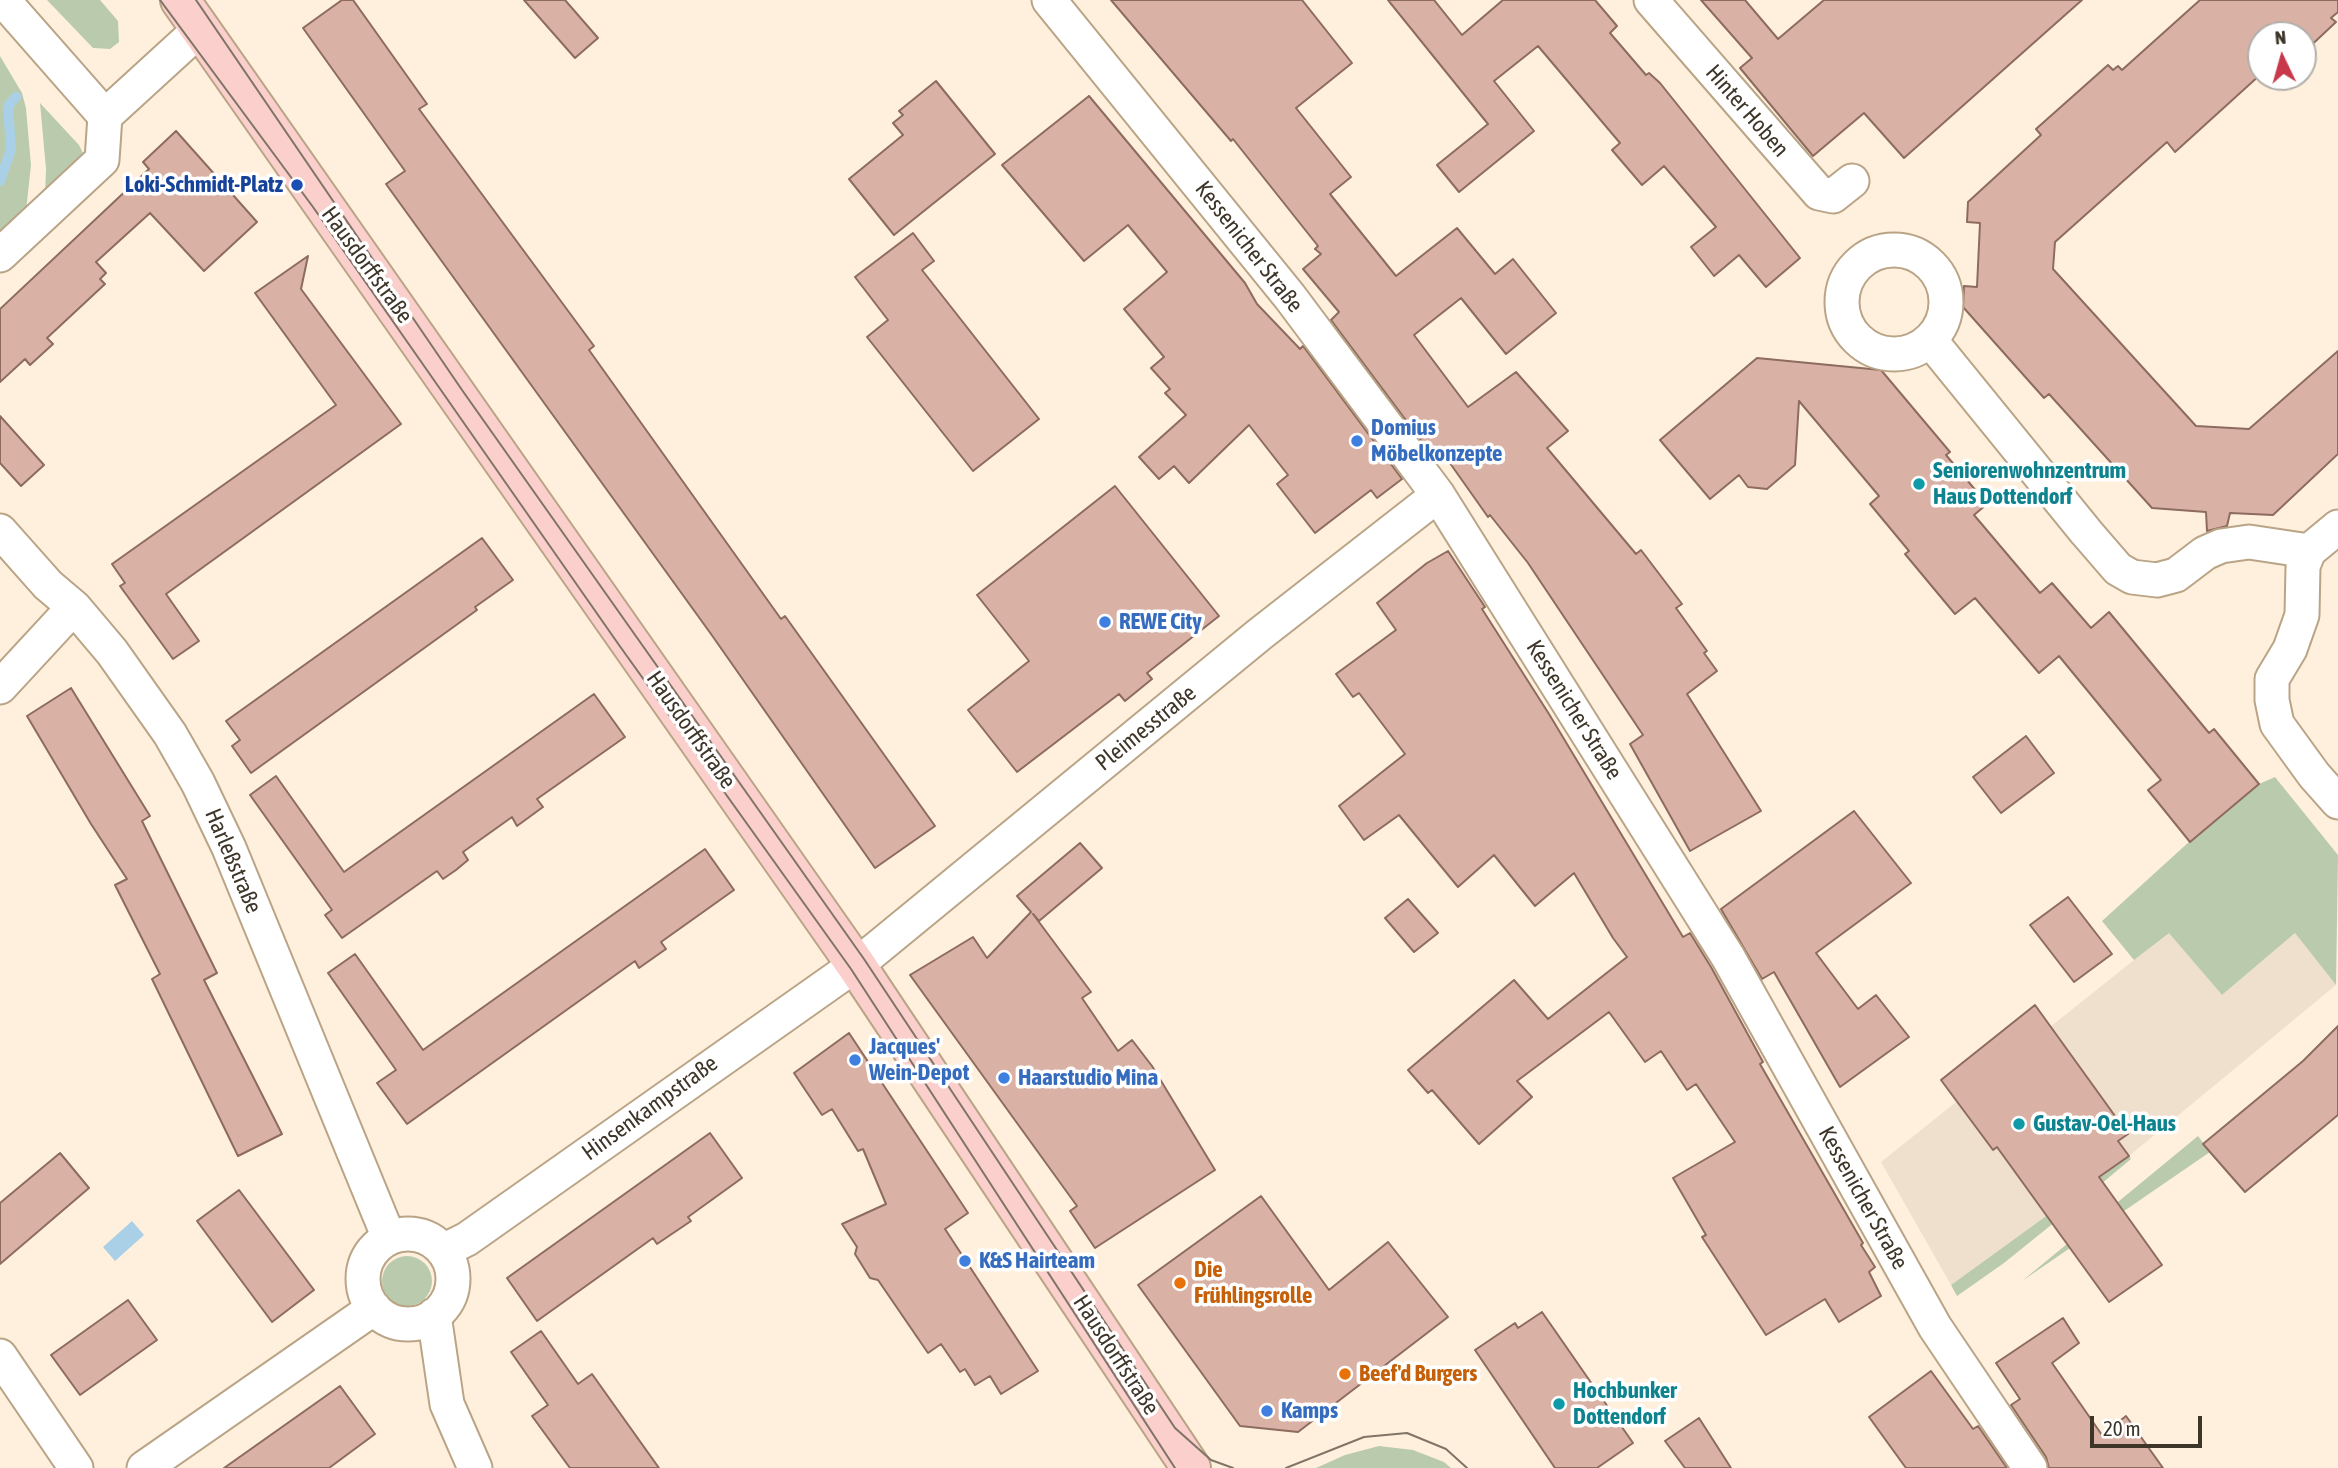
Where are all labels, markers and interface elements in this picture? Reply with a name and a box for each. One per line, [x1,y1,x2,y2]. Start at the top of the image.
north arrow [2247,21,2317,91]
text: N [2274,26,2287,49]
street label: Hinter Hoben [1699,59,1795,163]
place label: Loki-Schmidt-Platz [125,171,283,199]
street label: Kessenicher Straße [1189,176,1309,318]
marker: Loki-Schmidt-Platz [289,177,305,193]
street label: Hausdorffstraße [316,201,418,329]
place label: Domius Möbelkonzepte [1371,414,1503,468]
marker: Domius Möbelkonzepte [1349,433,1365,449]
place label: Seniorenwohnzentrum Haus Dottendorf [1933,457,2126,511]
marker: Seniorenwohnzentrum Haus Dottendorf [1911,476,1927,492]
place label: REWE City [1119,608,1202,636]
marker: REWE City [1097,614,1113,630]
street label: Kessenicher Straße [1520,635,1628,785]
street label: Hausdorffstraße [640,666,742,794]
street label: Pleimesstraße [1090,679,1202,777]
street label: Harleßstraße [199,805,267,917]
place label: Jacques' Wein-Depot [869,1033,969,1087]
street label: Hinsenkampstraße [577,1050,723,1166]
marker: Jacques' Wein-Depot [847,1052,863,1068]
place label: Haarstudio Mina [1018,1064,1158,1092]
marker: Haarstudio Mina [996,1070,1012,1086]
place label: Gustav-Oel-Haus [2033,1110,2176,1138]
marker: Gustav-Oel-Haus [2011,1116,2027,1132]
street label: Kessenicher Straße [1812,1122,1914,1274]
place label: K&S Hairteam [979,1247,1095,1275]
marker: K&S Hairteam [957,1253,973,1269]
place label: Die Frühlingsrolle [1194,1256,1312,1310]
marker: Die Frühlingsrolle [1172,1275,1188,1291]
street label: Hausdorffstraße [1067,1290,1165,1420]
place label: Beef'd Burgers [1359,1360,1477,1388]
marker: Beef'd Burgers [1337,1366,1353,1382]
place label: Hochbunker Dottendorf [1573,1377,1677,1431]
marker: Hochbunker Dottendorf [1551,1396,1567,1412]
place label: Kamps [1281,1397,1338,1425]
scale bar [2093,1402,2205,1446]
marker: Kamps [1259,1403,1275,1419]
text: 20 m [2103,1416,2141,1440]

